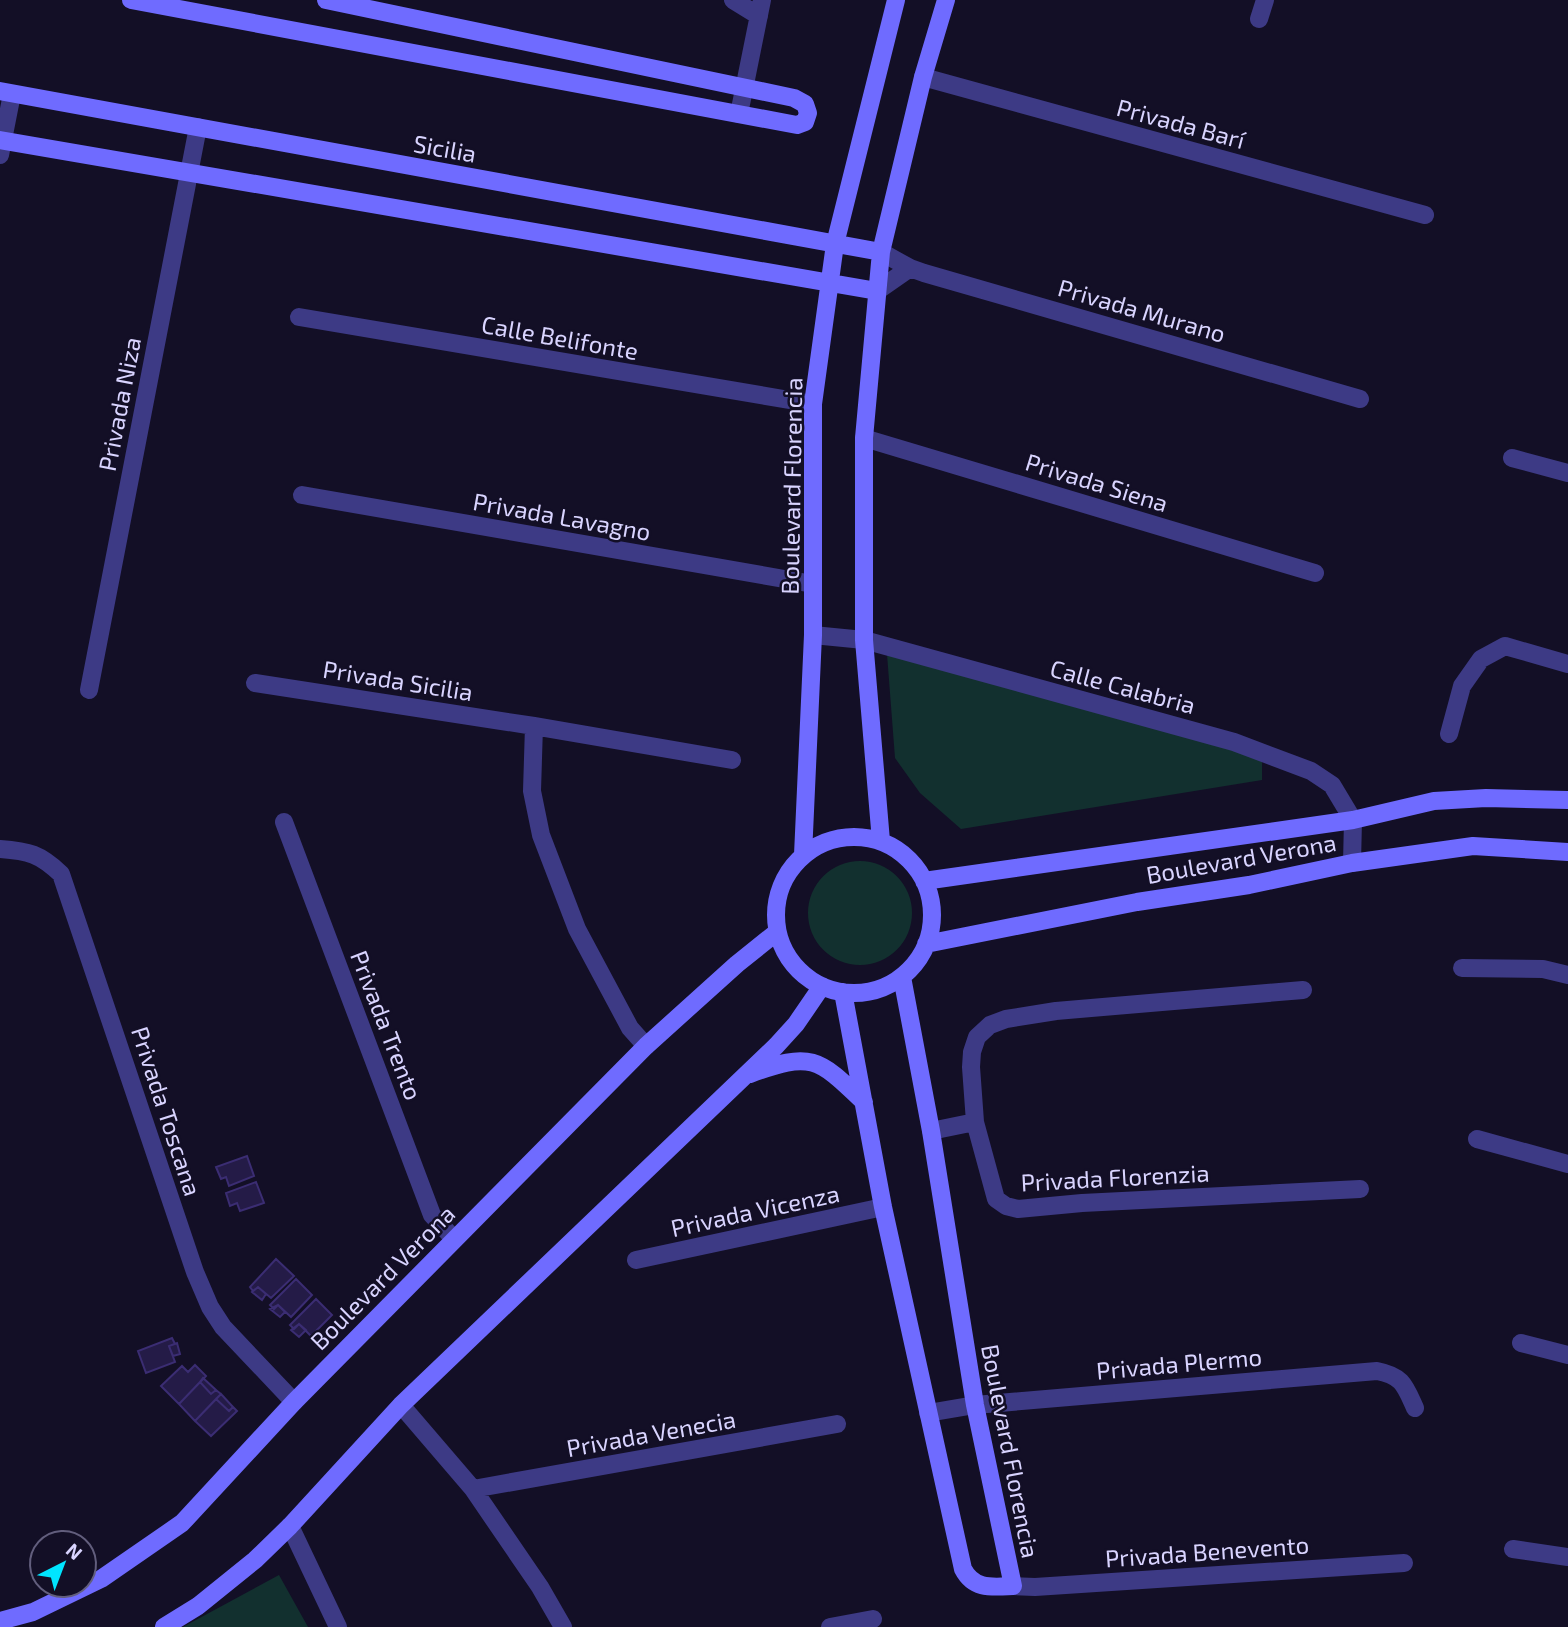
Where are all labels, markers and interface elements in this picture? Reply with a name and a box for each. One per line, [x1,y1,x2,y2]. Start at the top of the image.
street label: Privada Barí [1114,92,1249,154]
street label: Sicilia [411,128,479,168]
street label: Privada Murano [1055,272,1229,348]
street label: Calle Belifonte [479,309,641,365]
street label: Privada Niza [92,334,146,474]
street label: Boulevard Florencia [775,377,807,595]
street label: Privada Siena [1022,447,1172,517]
street label: Privada Lavagno [471,486,653,546]
street label: Calle Calabria [1047,653,1199,719]
street label: Privada Sicilia [321,654,475,706]
street label: Boulevard Verona [1144,827,1338,889]
street label: Privada Trento [345,946,429,1104]
street label: Privada Toscana [126,1023,208,1199]
street label: Privada Florenzia [1020,1158,1210,1196]
street label: Privada Vicenza [668,1178,842,1242]
street label: Boulevard Verona [304,1199,460,1355]
street label: Privada Plermo [1095,1341,1263,1385]
street label: Boulevard Florencia [976,1342,1046,1560]
street label: Privada Venecia [564,1404,738,1462]
north arrow [28,1529,98,1599]
street label: Privada Benevento [1104,1529,1310,1573]
text: N [62,1538,88,1564]

